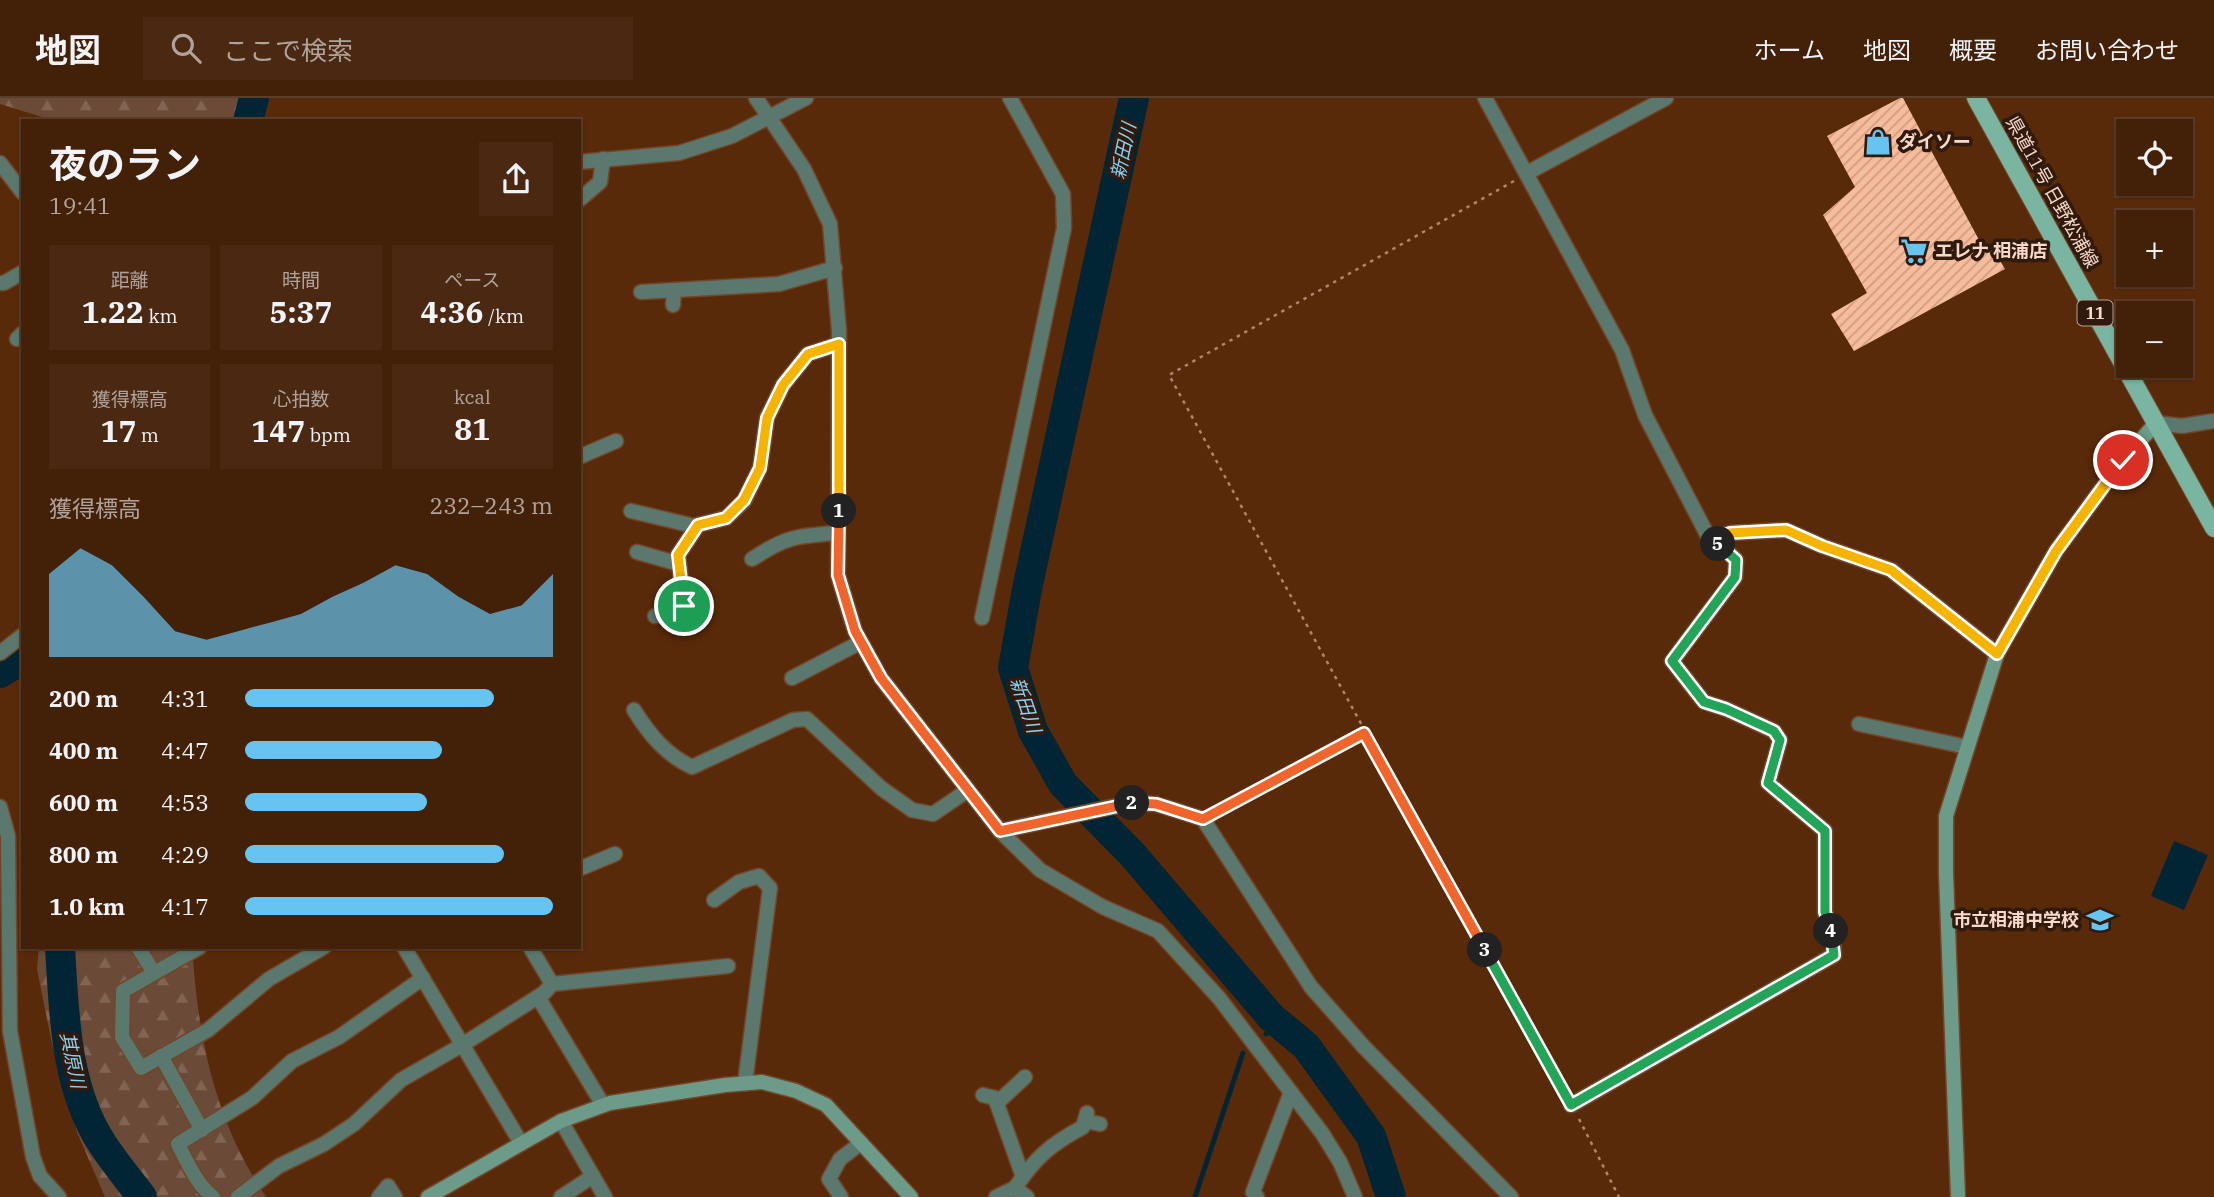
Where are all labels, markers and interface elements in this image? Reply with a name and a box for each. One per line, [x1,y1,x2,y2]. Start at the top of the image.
search box [143,17,633,80]
text: 地図 [35,28,101,71]
icon: search [167,29,205,67]
text: ここで検索 [223,33,353,67]
text: ホーム [1754,34,1825,66]
text: 地図 [1863,34,1911,66]
text: 概要 [1949,34,1997,66]
text: お問い合わせ [2035,34,2179,66]
street label: 県道11号 日野松浦線 [2001,112,2104,272]
water label: 新田川 [1105,119,1141,181]
map controls [2116,119,2193,378]
button: locate [2116,119,2193,196]
shop icon: ダイソー [1863,127,1893,157]
place label: ダイソー [1899,130,1971,153]
text: 夜のラン [49,139,201,188]
button: share [479,142,553,216]
text: 19:41 [49,190,111,220]
button: + [2116,210,2193,287]
supermarket icon: エレナ 相浦店 [1899,236,1929,266]
place label: エレナ 相浦店 [1935,239,2047,262]
text: 距離 [111,268,149,292]
text: 時間 [282,268,320,292]
text: ペース [444,268,500,292]
text: 1.22 [82,292,144,331]
text: 5:37 [269,292,333,331]
text: 4:36 [420,292,484,331]
road number: 11 [2078,300,2112,326]
button: − [2116,301,2193,378]
text: km [144,304,178,328]
text: /km [484,304,524,328]
text: kcal [454,385,491,409]
text: 獲得標高 [92,387,168,411]
text: 心拍数 [272,387,330,411]
text: 81 [454,409,490,448]
text: 17 [100,411,136,450]
text: 147 [251,411,305,450]
text: m [136,423,159,447]
text: bpm [305,423,351,447]
pin [2093,430,2153,490]
icon: check [2104,441,2142,479]
text: 232–243 m [429,490,553,520]
text: 獲得標高 [49,493,141,523]
pin: 1 [822,494,856,528]
text: 1 [833,498,844,522]
pin: 5 [1700,526,1736,562]
text: 5 [1712,531,1723,555]
pin [654,576,714,636]
icon: arrive [665,587,703,625]
water label: 新田川 [1005,674,1047,738]
text: 200 m [49,683,118,713]
text: 4:31 [161,683,209,713]
text: 400 m [49,735,118,765]
text: 4:47 [161,735,209,765]
pin: 2 [1114,786,1150,820]
text: 600 m [49,787,118,817]
text: 4:53 [161,787,209,817]
text: 2 [1126,790,1137,814]
text: 800 m [49,839,118,869]
text: 4:29 [161,839,209,869]
text: 1.0 km [49,891,125,921]
text: 4:17 [161,891,209,921]
school or university icon: 市立相浦中学校 [2085,905,2115,935]
place label: 市立相浦中学校 [1953,908,2079,931]
pin: 4 [1814,914,1848,948]
text: 4 [1825,918,1836,942]
pin: 3 [1468,932,1502,968]
text: 3 [1479,937,1490,961]
water label: 其原川 [55,1030,91,1092]

